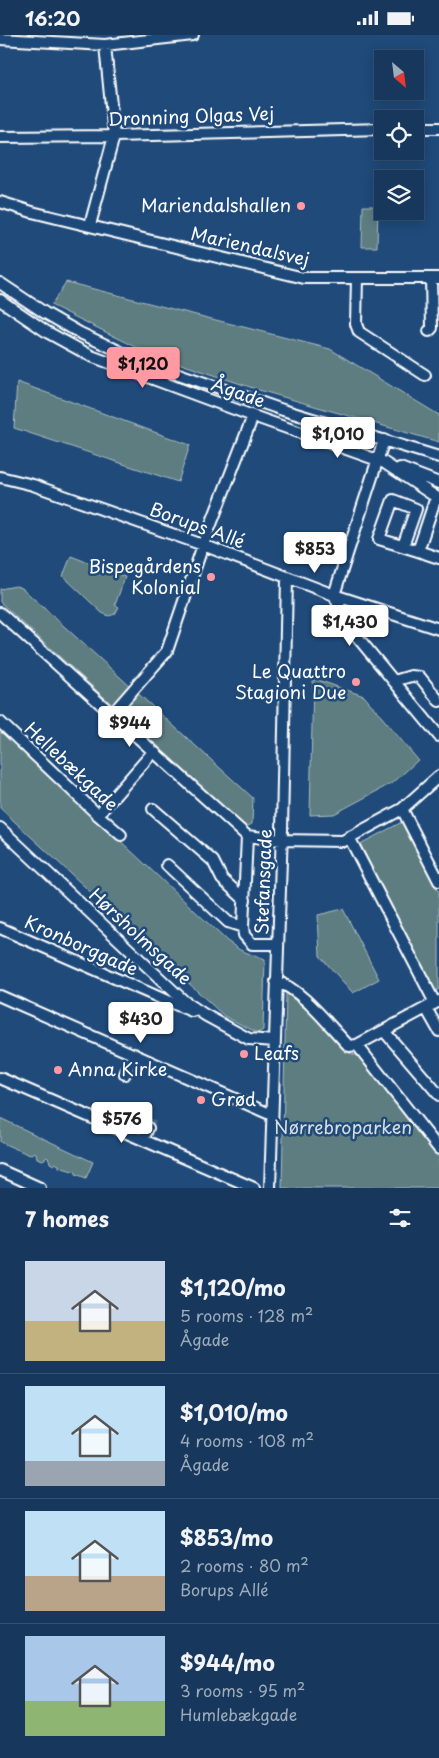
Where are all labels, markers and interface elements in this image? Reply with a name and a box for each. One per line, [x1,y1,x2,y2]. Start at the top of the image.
text: 16:20 [25,4,80,32]
north arrow [374,50,424,100]
map controls [374,50,424,220]
street label: Dronning Olgas Vej [107,99,274,132]
button: locate [374,110,424,160]
button: layers [374,170,424,220]
place label: Mariendalshallen [141,191,291,218]
marker: Mariendalshallen [295,200,307,212]
street label: Mariendalsvej [188,219,312,272]
pin: $1,120 [102,347,184,389]
text: $1,120 [118,351,168,375]
street label: Ågade [208,369,269,414]
pin: $1,010 [297,417,379,459]
text: $1,010 [312,421,364,445]
street label: Borups Allé [146,495,249,554]
pin: $853 [285,531,345,574]
text: $853 [295,536,335,560]
place label: Bispegårdens Kolonial [88,552,201,600]
marker: Bispegårdens Kolonial [205,571,217,583]
pin: $1,430 [309,605,391,647]
text: $1,430 [322,609,378,633]
place label: Le Quattro Stagioni Due [235,657,346,705]
marker: Le Quattro Stagioni Due [350,676,362,688]
pin: $944 [100,705,160,748]
text: $944 [109,710,151,734]
street label: Hellebækgade [19,715,125,817]
street label: Stefansgade [247,829,278,935]
street label: Hørsholmsgade [84,881,198,991]
street label: Kronborggade [21,908,143,982]
pin: $430 [111,1001,171,1044]
text: $430 [119,1006,163,1030]
place label: Leafs [254,1039,299,1066]
marker: Leafs [238,1048,250,1060]
place label: Anna Kirke [68,1055,167,1082]
marker: Anna Kirke [52,1064,64,1076]
place label: Grød [211,1085,256,1112]
marker: Grød [195,1094,207,1106]
pin: $576 [92,1101,152,1144]
text: $576 [102,1106,142,1130]
park label: Nørrebroparken [274,1113,412,1140]
text: 7 homes [25,1202,109,1234]
icon: filters [386,1204,414,1232]
text: $1,120/mo [180,1271,286,1303]
icon: home [65,1281,125,1341]
text: 5 rooms · 128 m² [180,1303,313,1327]
text: Ågade [180,1327,229,1351]
text: $1,010/mo [180,1396,288,1428]
icon: home [65,1406,125,1466]
text: 4 rooms · 108 m² [180,1428,314,1452]
text: Ågade [180,1452,229,1476]
text: $853/mo [180,1521,273,1553]
icon: home [65,1531,125,1591]
text: 2 rooms · 80 m² [180,1553,309,1577]
text: Borups Allé [180,1577,268,1601]
text: $944/mo [180,1646,275,1678]
icon: home [65,1656,125,1716]
text: 3 rooms · 95 m² [180,1678,305,1702]
text: Humlebækgade [180,1702,297,1726]

